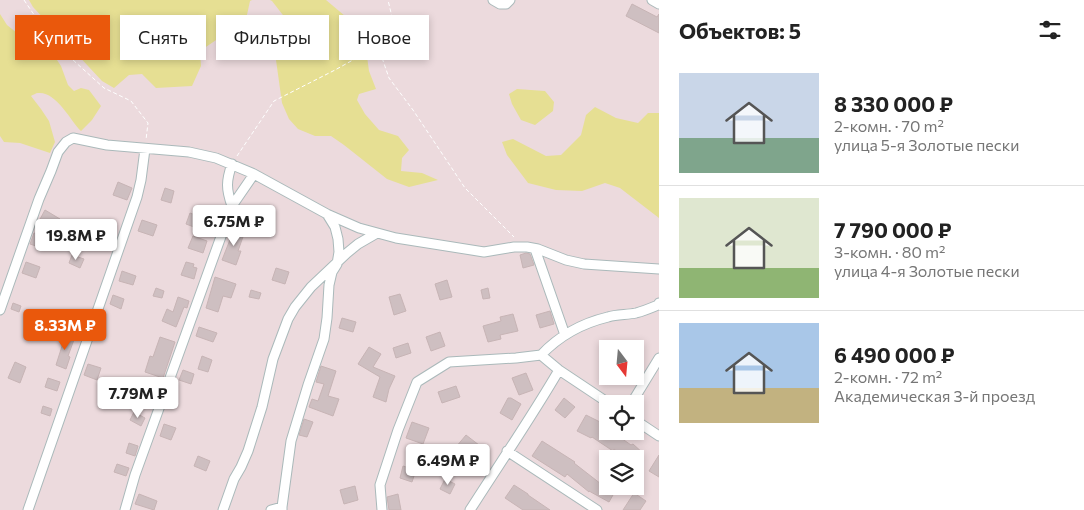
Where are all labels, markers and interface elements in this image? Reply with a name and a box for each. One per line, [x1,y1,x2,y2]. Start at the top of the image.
chip: Купить [15,15,110,60]
chip: Снять [120,15,206,60]
chip: Фильтры [216,15,329,60]
chip: Новое [339,15,429,60]
icon: filters [1036,16,1064,44]
text: Объектов: 5 [679,18,801,43]
text: 8 330 000 ₽ [834,91,953,116]
icon: home [719,93,779,153]
text: 2-комн. · 70 m² [834,116,944,135]
text: улица 5-я Золотые пески [834,135,1019,154]
pin: 6.75M ₽ [188,204,280,247]
text: 6.75M ₽ [204,211,264,230]
text: 7 790 000 ₽ [834,217,952,242]
pin: 19.8M ₽ [30,218,122,261]
icon: home [719,218,779,278]
text: 19.8M ₽ [46,225,106,244]
text: 3-комн. · 80 m² [834,242,945,261]
text: улица 4-я Золотые пески [834,261,1020,280]
pin: 8.33M ₽ [19,308,111,351]
text: 8.33M ₽ [34,315,96,334]
north arrow [599,340,644,385]
map controls [599,340,644,495]
text: 6 490 000 ₽ [834,342,955,367]
icon: home [719,343,779,403]
text: 2-комн. · 72 m² [834,367,942,386]
pin: 7.79M ₽ [92,376,184,419]
text: 7.79M ₽ [108,383,168,402]
text: Академическая 3-й проезд [834,386,1035,405]
button: locate [599,395,644,440]
pin: 6.49M ₽ [402,444,494,486]
text: 6.49M ₽ [417,450,479,469]
button: layers [599,450,644,495]

